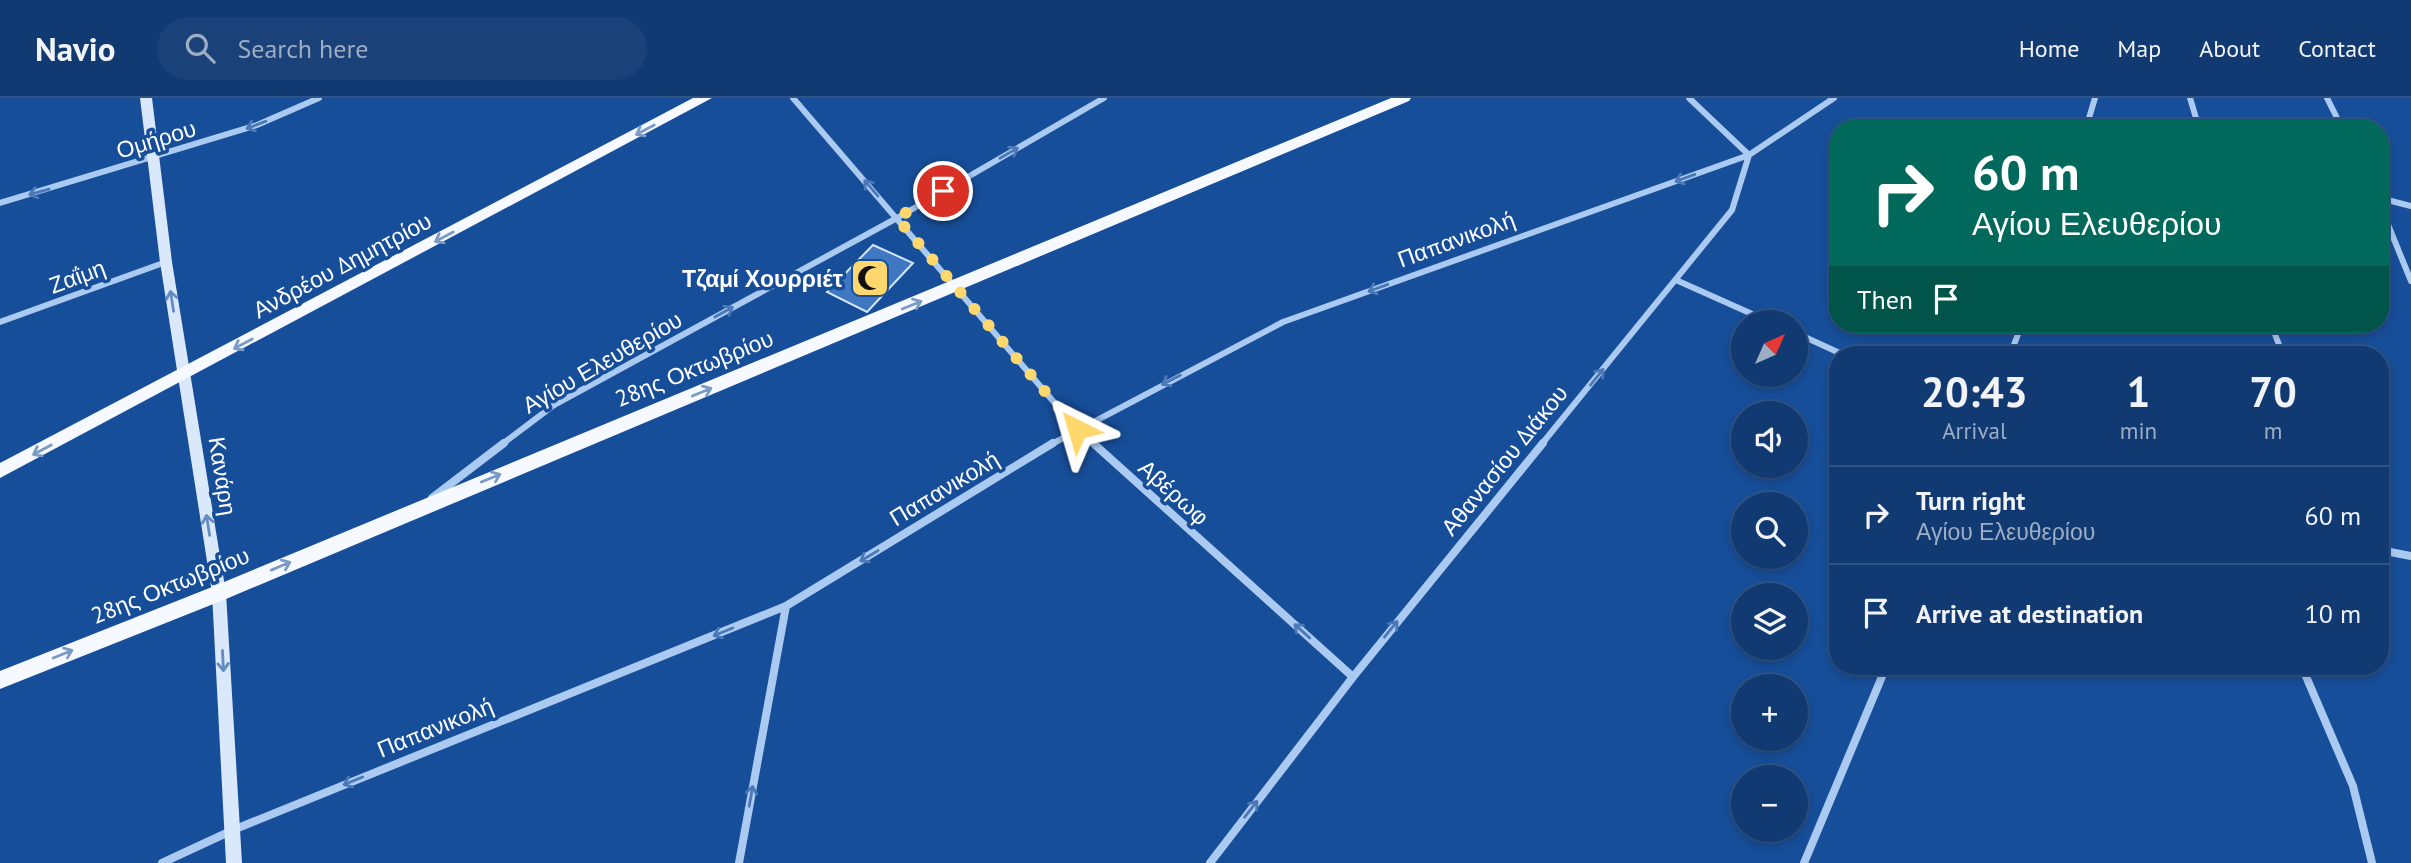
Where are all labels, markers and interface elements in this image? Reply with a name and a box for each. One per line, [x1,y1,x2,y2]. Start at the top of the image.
search box [157,17,647,80]
text: Navio [35,27,115,70]
icon: search [181,29,219,67]
text: Search here [237,32,369,65]
text: Home [2019,33,2079,64]
text: Map [2117,33,2161,64]
text: About [2199,33,2260,64]
text: Contact [2298,33,2376,64]
street label: Ομήρου [113,113,199,165]
one-way arrow [246,120,268,132]
one-way arrow [635,123,655,137]
text: 60 m [1972,140,2079,204]
one-way arrow [998,146,1018,160]
icon: right [1857,147,1948,238]
pin [913,161,973,221]
icon: arrive [924,172,962,210]
one-way arrow [1674,172,1696,185]
one-way arrow [863,179,879,197]
one-way arrow [28,186,50,199]
text: Αγίου Ελευθερίου [1972,202,2222,244]
street label: Παπανικολή [1393,204,1519,274]
street label: Ανδρέου Δημητρίου [248,206,436,324]
one-way arrow [434,231,455,244]
street label: Ζαΐμη [45,252,109,300]
mosque icon: Τζαμί Χουρριέτ [849,257,891,299]
place label: Τζαμί Χουρριέτ [682,264,843,293]
icon: arrive [1927,280,1965,318]
one-way arrow [1368,282,1390,295]
text: Then [1857,283,1913,316]
one-way arrow [165,290,178,313]
one-way arrow [901,298,922,311]
street label: Αγίου Ελευθερίου [517,305,687,419]
one-way arrow [714,305,734,319]
north arrow [1731,310,1808,387]
map controls [1731,310,1808,842]
street label: 28ης Οκτωβρίου [611,323,777,413]
one-way arrow [233,338,254,351]
text: 20:43 [1921,364,2028,419]
text: 1 [2127,364,2150,419]
text: 70 [2249,364,2297,419]
one-way arrow [1589,369,1605,387]
one-way arrow [1161,374,1182,388]
street label: Αθανασίου Διάκου [1434,379,1574,541]
one-way arrow [690,384,712,397]
position arrow [1040,392,1114,466]
button: sound [1731,401,1808,478]
text: Arrival [1942,416,2007,445]
text: min [2120,416,2157,445]
text: m [2264,416,2282,445]
street label: Κανάρη [202,435,244,517]
one-way arrow [32,443,52,457]
street label: Παπανικολή [884,444,1004,532]
street label: Αβέρωφ [1133,453,1215,531]
one-way arrow [480,471,502,484]
text: Turn right [1916,484,2025,517]
button: search [1731,492,1808,569]
icon: right [1857,496,1895,534]
text: 60 m [2305,499,2361,532]
one-way arrow [201,514,214,537]
text: Αγίου Ελευθερίου [1916,517,2095,546]
street label: 28ης Οκτωβρίου [87,540,253,630]
one-way arrow [859,550,879,564]
one-way arrow [270,559,292,572]
button: layers [1731,583,1808,660]
icon: arrive [1857,594,1895,632]
text: Arrive at destination [1916,597,2143,630]
text: 10 m [2305,597,2361,630]
one-way arrow [1383,621,1399,639]
one-way arrow [1293,623,1311,639]
one-way arrow [713,626,734,639]
one-way arrow [52,647,74,660]
one-way arrow [216,649,229,672]
button: + [1731,674,1808,751]
street label: Παπανικολή [373,691,497,763]
button: − [1731,765,1808,842]
one-way arrow [343,776,364,789]
one-way arrow [745,785,759,808]
one-way arrow [1244,800,1259,819]

